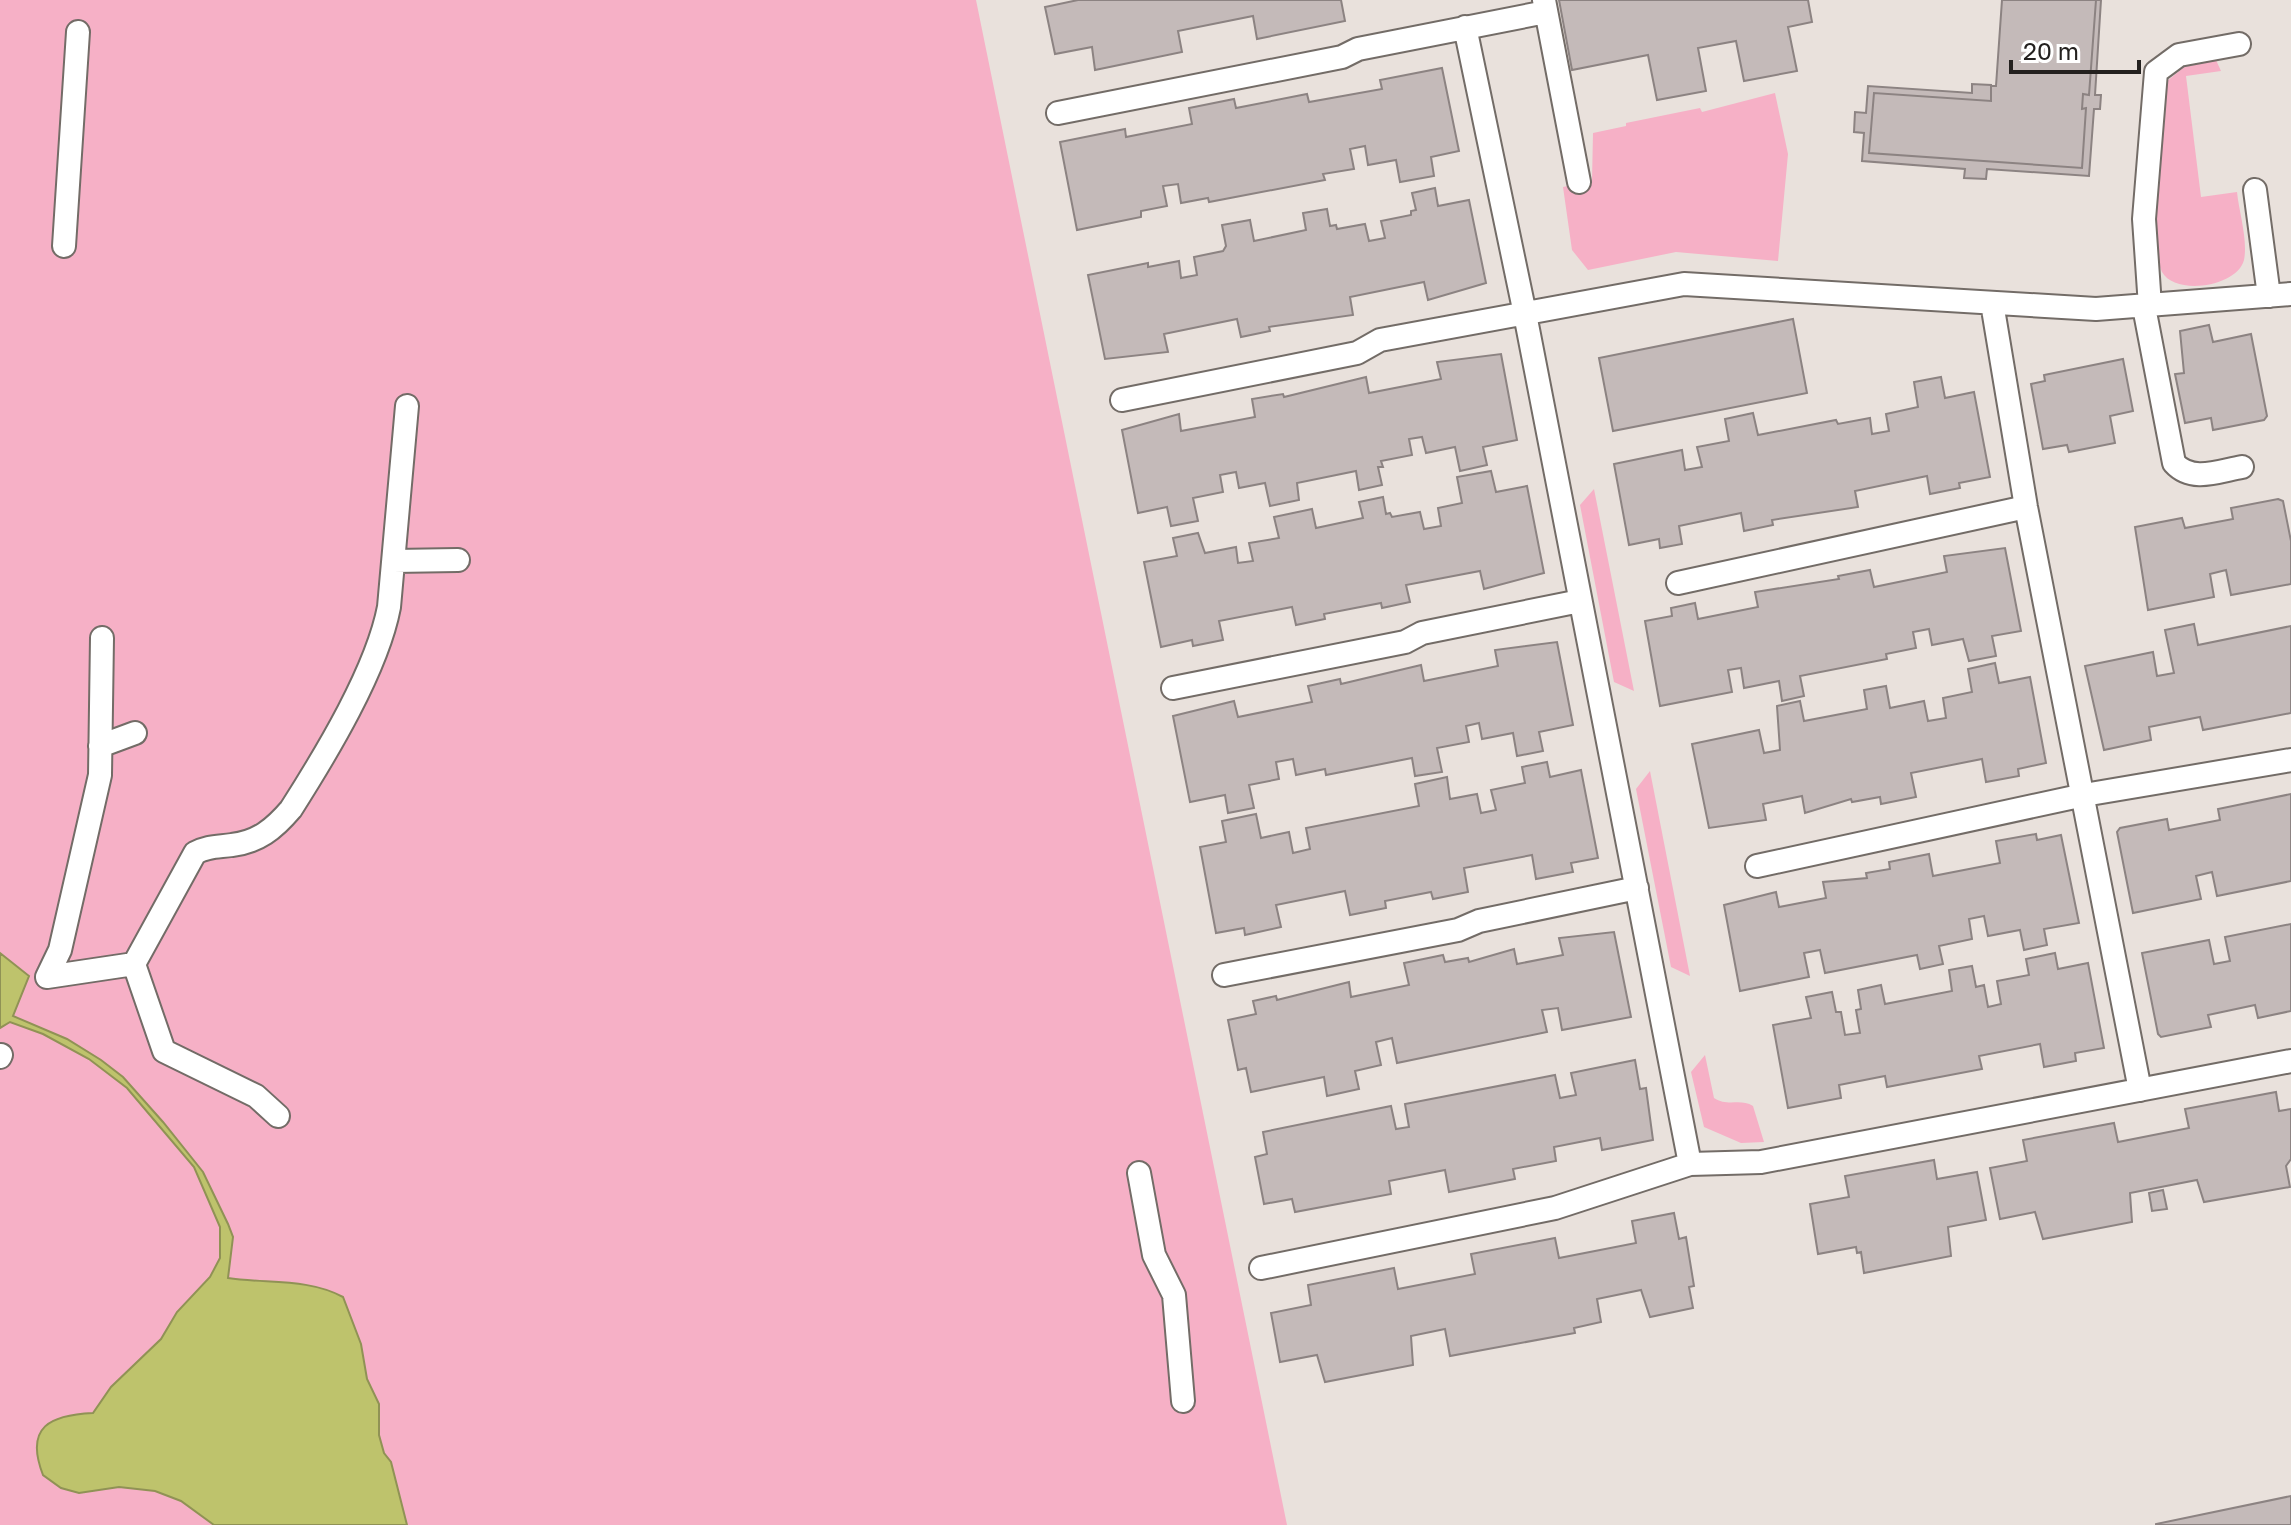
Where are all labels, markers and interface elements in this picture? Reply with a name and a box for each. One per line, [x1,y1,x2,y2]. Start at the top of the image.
scale bar [2011,24,2139,74]
text: 20 m [2023,36,2079,65]

